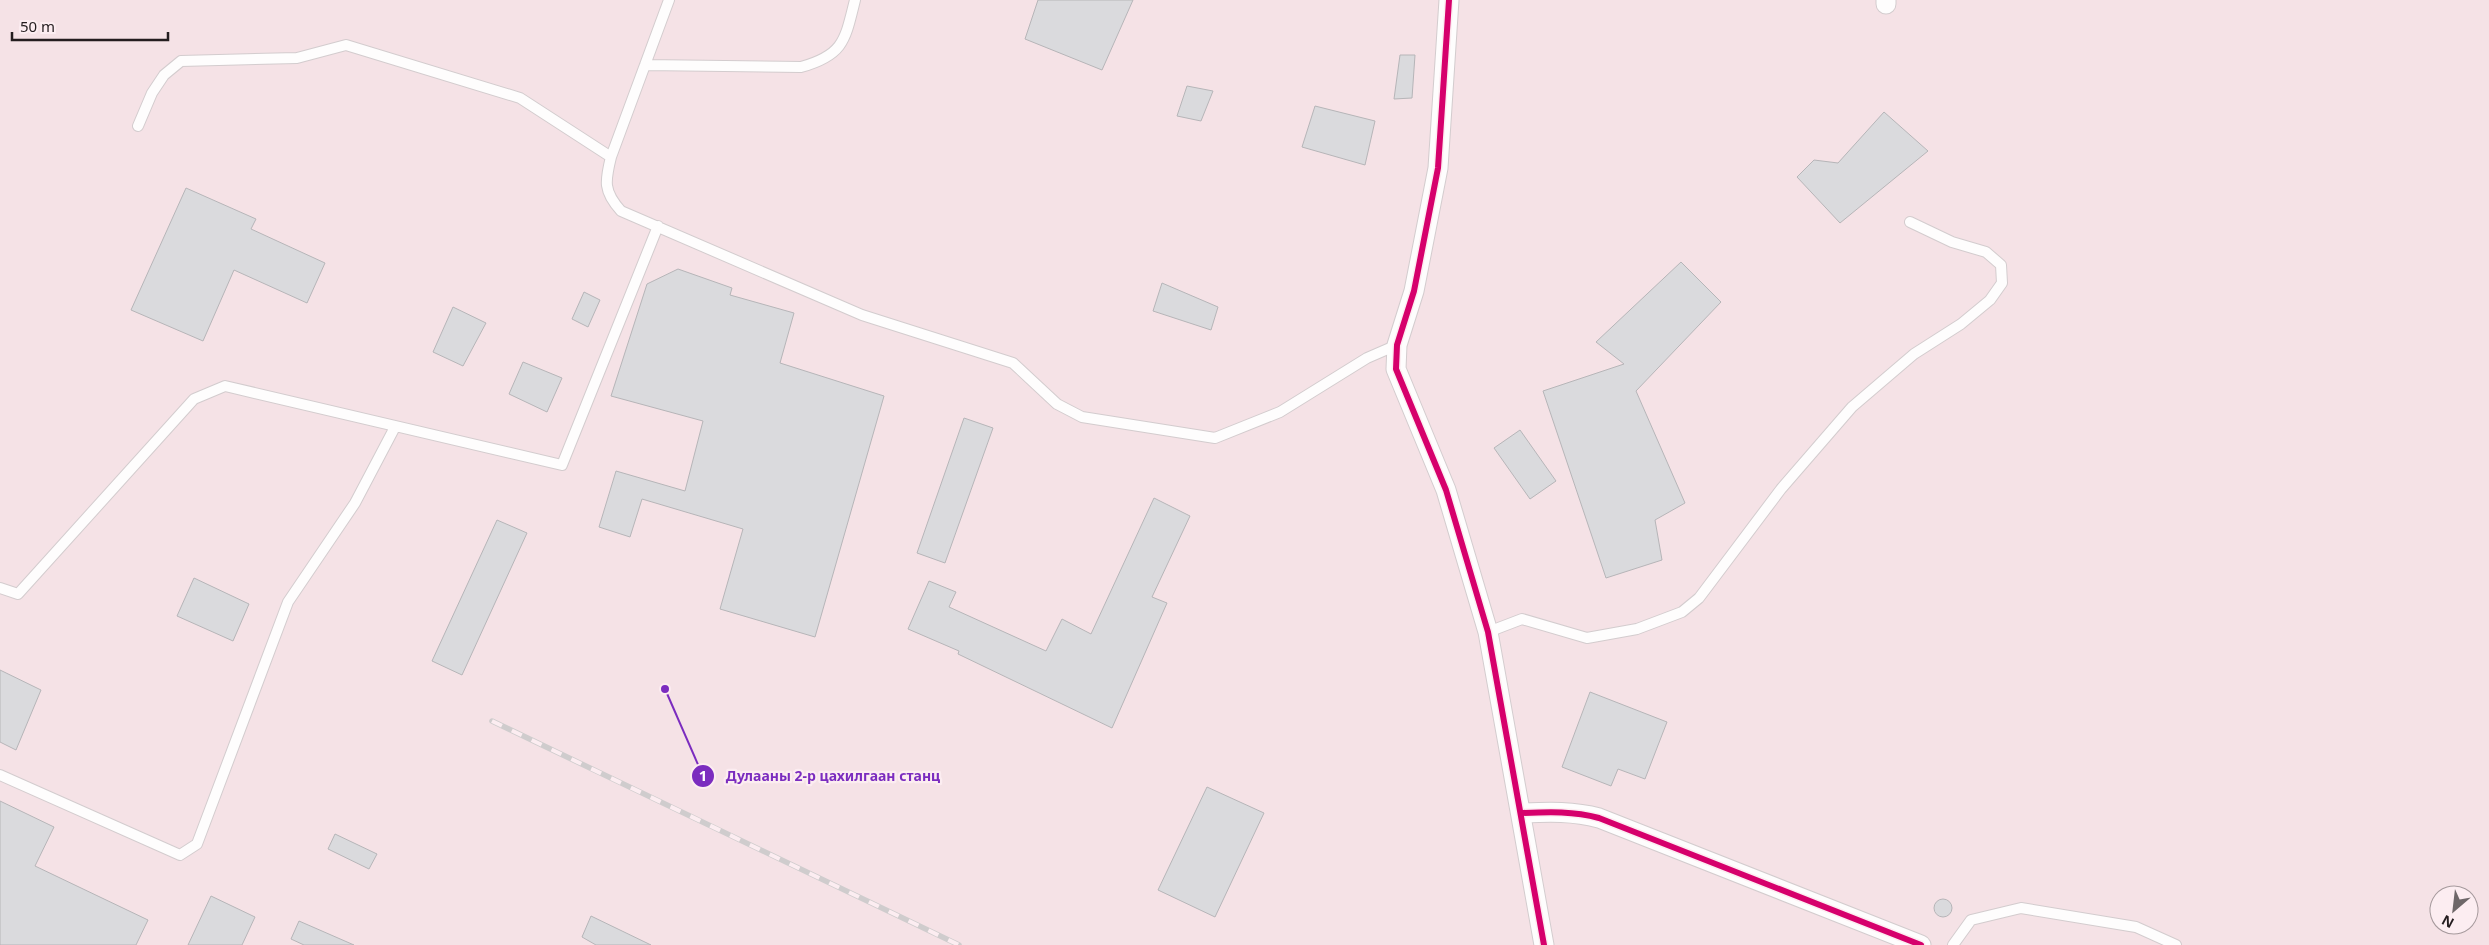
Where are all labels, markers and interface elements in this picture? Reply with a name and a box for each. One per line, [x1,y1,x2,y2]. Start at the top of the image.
scale bar [12,10,169,42]
text: 50 m [20,16,55,36]
callout: Дулааны 2-р цахилгаан станц [691,762,950,791]
text: 1 [699,765,707,785]
text: Дулааны 2-р цахилгаан станц [726,766,940,785]
north arrow [2429,885,2479,935]
text: N [2438,911,2457,933]

